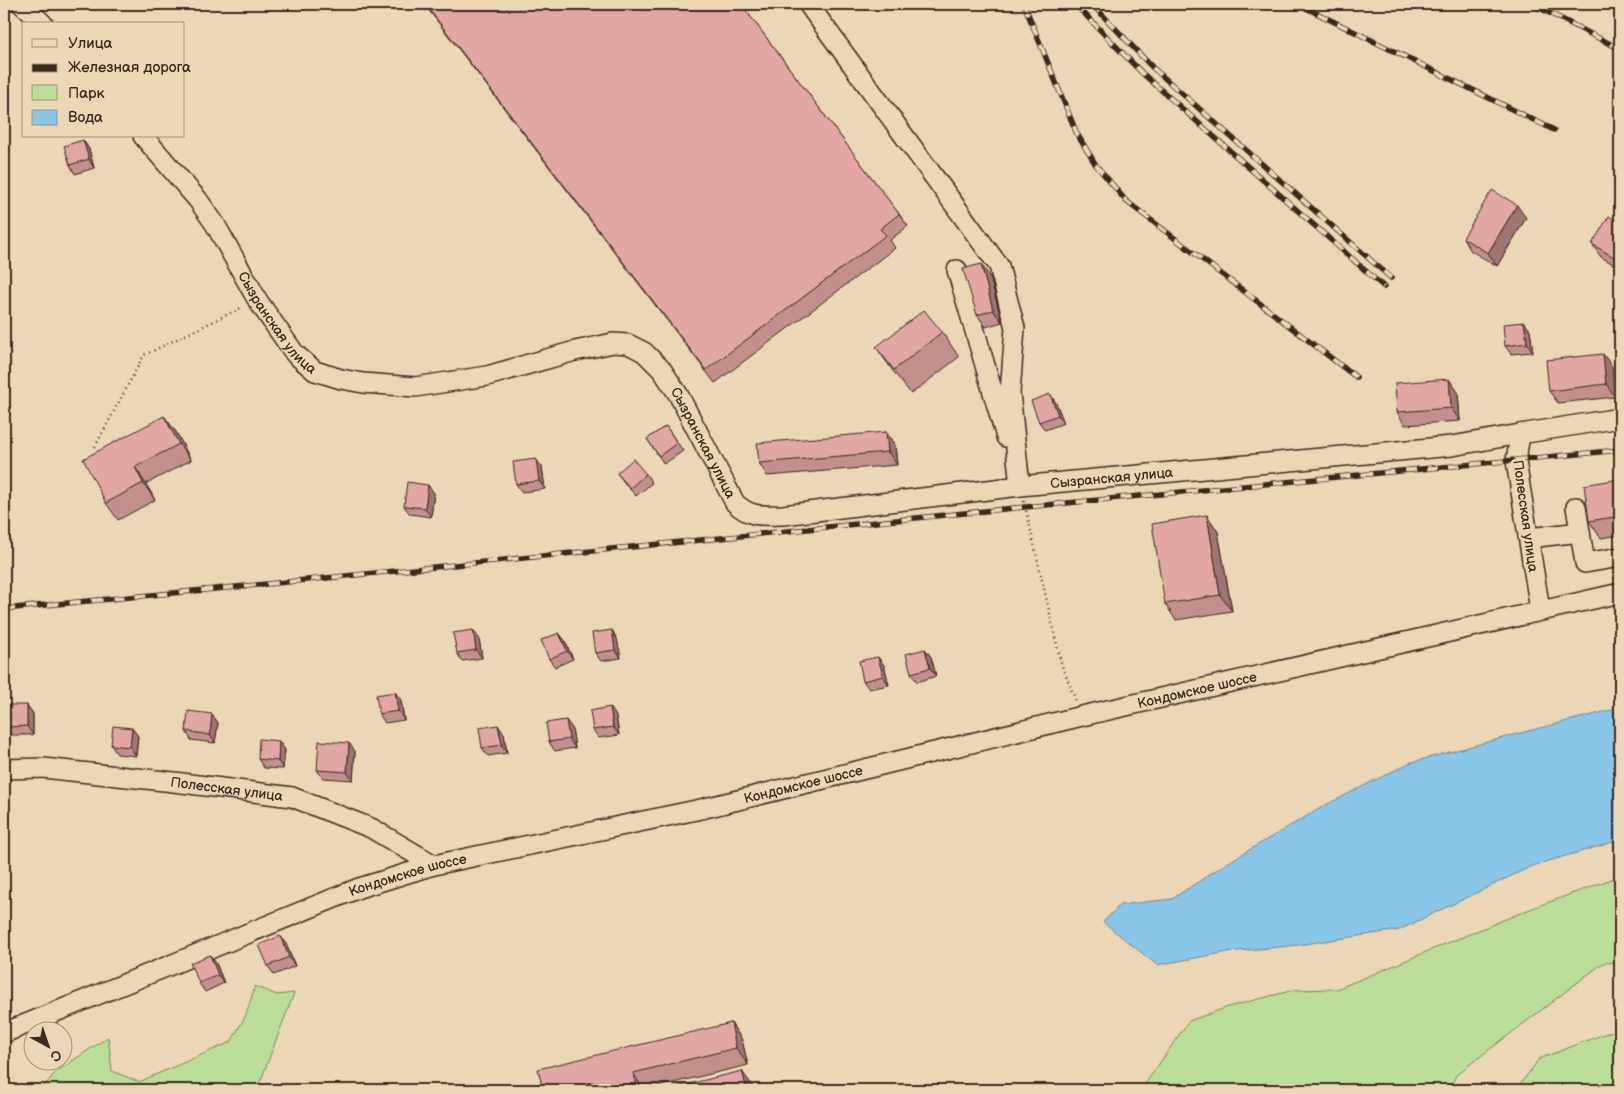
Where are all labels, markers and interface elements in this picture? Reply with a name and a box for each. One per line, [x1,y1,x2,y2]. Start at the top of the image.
legend [22,22,185,138]
text: Улица [68,34,113,53]
text: Железная дорога [68,58,191,77]
text: Парк [68,84,105,103]
text: Вода [68,108,103,127]
street label: Сызранская улица [234,269,320,378]
street label: Сызранская улица [667,384,739,502]
street label: Полесская улица [1509,459,1542,574]
street label: Сызранская улица [1050,464,1174,492]
street label: Кондомское шоссе [1136,668,1259,712]
street label: Кондомское шоссе [742,762,865,807]
street label: Полесская улица [170,774,285,805]
street label: Кондомское шоссе [346,850,468,900]
north arrow [22,1022,72,1072]
text: С [47,1046,65,1065]

